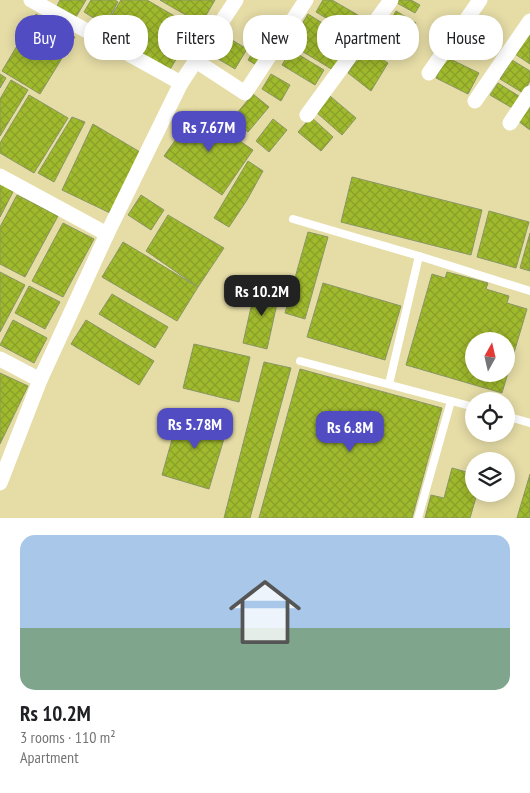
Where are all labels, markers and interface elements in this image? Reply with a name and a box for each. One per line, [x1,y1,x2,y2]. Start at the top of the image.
chip: Buy [15,15,74,60]
chip: Rent [84,15,148,60]
chip: Filters [158,15,233,60]
chip: New [243,15,307,60]
chip: Apartment [317,15,419,60]
chip: House [429,15,503,60]
pin: Rs 7.67M [157,110,261,153]
text: Rs 7.67M [183,117,235,137]
pin: Rs 10.2M [210,274,314,317]
text: Rs 10.2M [235,281,289,301]
north arrow [465,332,515,382]
map controls [465,332,515,502]
button: locate [465,392,515,442]
pin: Rs 5.78M [143,408,247,450]
pin: Rs 6.8M [304,410,396,453]
text: Rs 5.78M [168,414,222,434]
text: Rs 6.8M [327,417,373,437]
button: layers [465,452,515,502]
icon: home [220,567,310,657]
text: Rs 10.2M [20,700,91,727]
text: 3 rooms · 110 m² [20,727,116,747]
text: Apartment [20,747,79,767]

